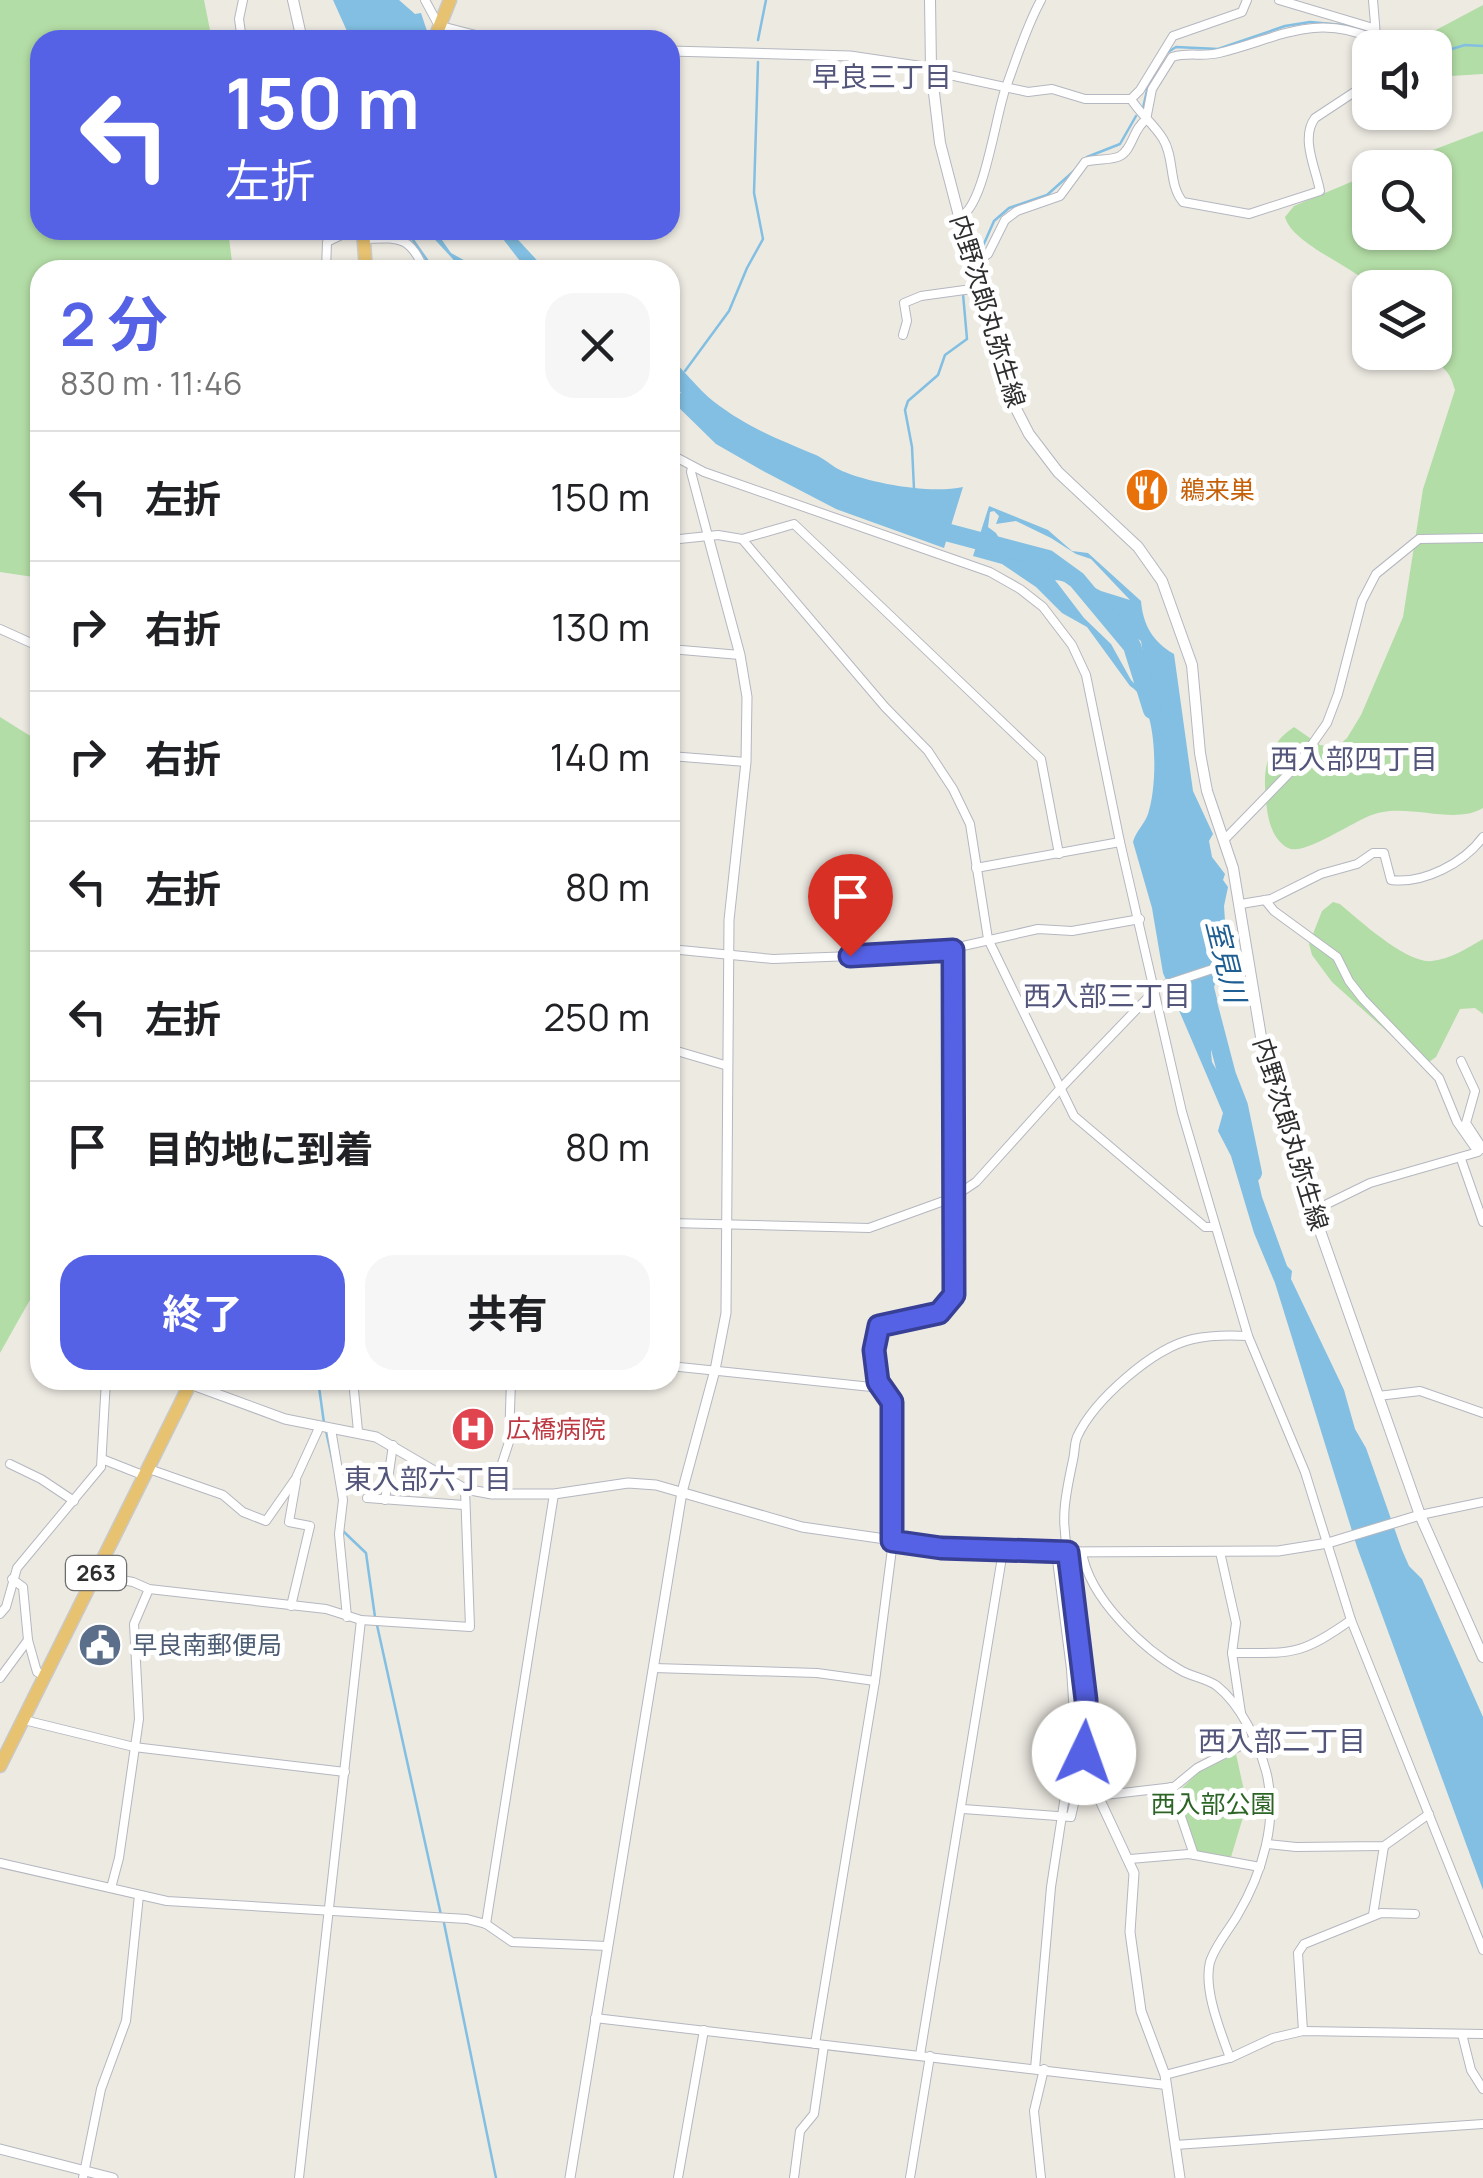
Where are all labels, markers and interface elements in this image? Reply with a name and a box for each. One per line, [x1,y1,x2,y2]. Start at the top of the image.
map controls [1352,30,1452,370]
button: sound [1352,30,1452,130]
text: 150 m [225,54,420,150]
district label: 早良三丁目 [812,57,952,95]
icon: left [60,70,190,200]
text: 左折 [225,149,315,211]
button: search [1352,150,1452,250]
street label: 内野次郎丸弥生線 [943,210,1034,412]
button: layers [1352,270,1452,370]
text: 2 分 [60,282,168,364]
button: close [545,293,650,398]
text: 830 m · 11:46 [60,361,243,405]
restaurant icon: 鵜来巣 [1124,467,1170,513]
icon: left [60,469,115,524]
text: 150 m [550,470,650,522]
text: 左折 [145,472,221,524]
place label: 鵜来巣 [1180,472,1255,507]
icon: right [60,599,115,654]
text: 130 m [551,600,650,652]
text: 右折 [145,602,221,654]
icon: right [60,729,115,784]
text: 140 m [550,730,650,782]
text: 右折 [145,732,221,784]
district label: 西入部四丁目 [1270,739,1438,777]
pin [808,854,893,957]
icon: left [60,859,115,914]
text: 80 m [565,860,650,912]
text: 左折 [145,862,221,914]
icon: arrive [823,869,878,924]
water label: 室見川 [1198,915,1256,1009]
district label: 西入部三丁目 [1023,976,1191,1014]
icon: left [60,989,115,1044]
text: 250 m [543,990,650,1042]
text: 左折 [145,992,221,1044]
street label: 内野次郎丸弥生線 [1246,1033,1337,1235]
icon: arrive [60,1119,115,1174]
text: 80 m [565,1120,650,1172]
text: 目的地に到着 [145,1122,373,1174]
button: 終了 [60,1255,345,1370]
button: 共有 [365,1255,650,1370]
hospital icon: 広橋病院 [450,1406,496,1452]
place label: 広橋病院 [506,1411,606,1446]
district label: 東入部六丁目 [344,1459,512,1497]
road number: 263 [66,1556,126,1590]
public building icon: 早良南郵便局 [77,1622,123,1668]
place label: 早良南郵便局 [132,1627,282,1662]
position arrow [1032,1701,1136,1805]
district label: 西入部二丁目 [1198,1721,1366,1759]
park label: 西入部公園 [1150,1786,1276,1821]

